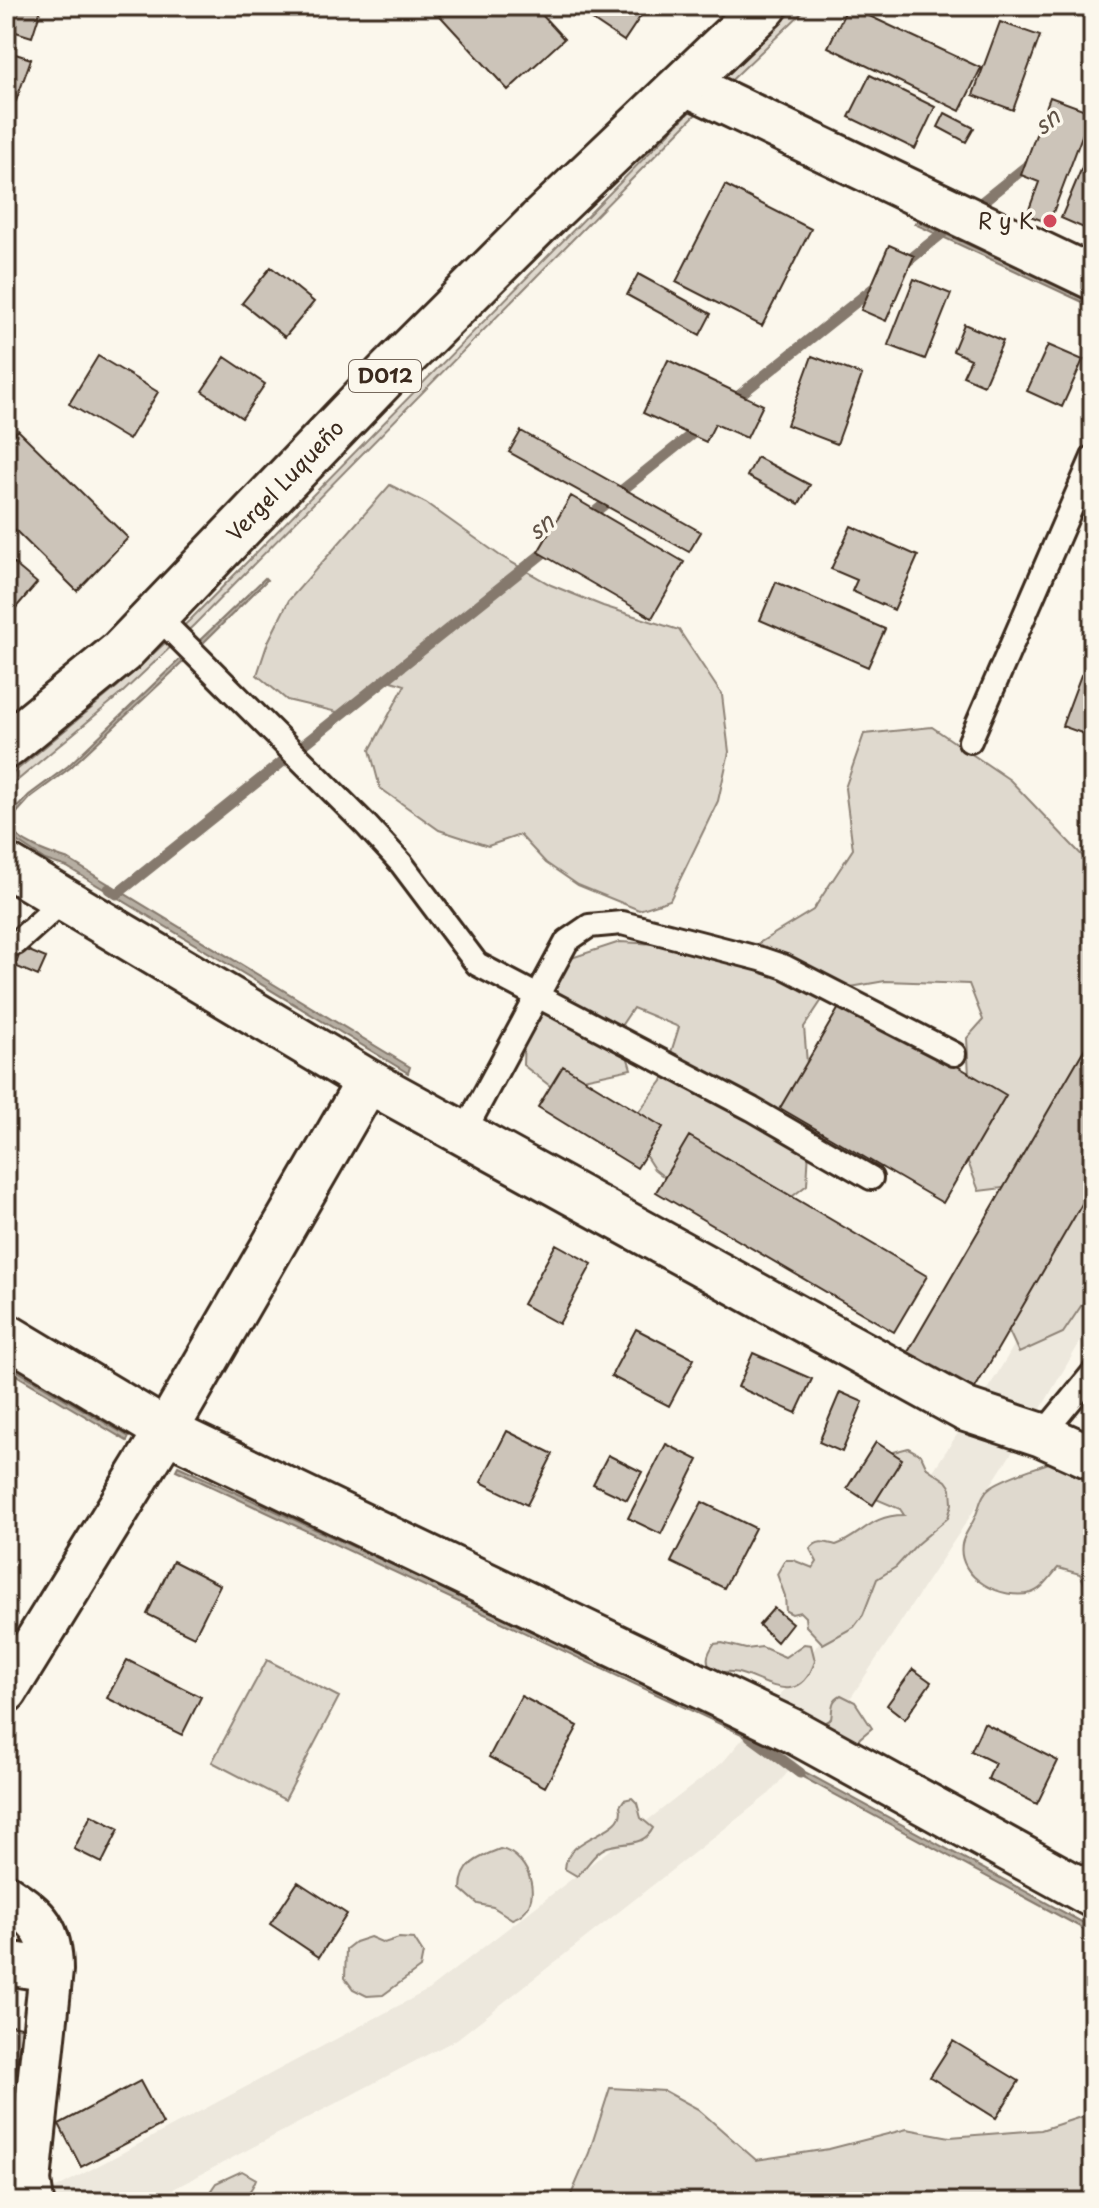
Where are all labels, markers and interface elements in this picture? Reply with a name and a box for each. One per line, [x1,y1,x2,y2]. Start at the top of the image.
water label: sn [1025,97,1068,142]
place label: R y K [978,203,1034,236]
marker: R y K [1041,212,1059,230]
road number: D012 [349,360,421,392]
street label: Vergel Luqueño [218,411,351,548]
water label: sn [519,502,562,547]

